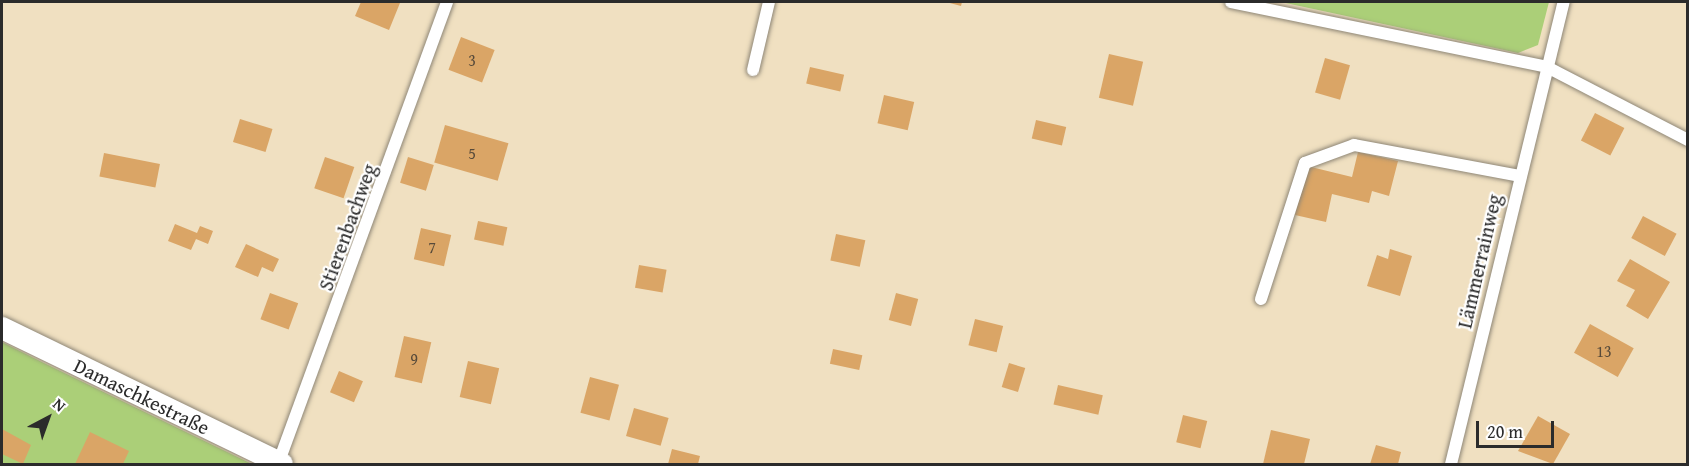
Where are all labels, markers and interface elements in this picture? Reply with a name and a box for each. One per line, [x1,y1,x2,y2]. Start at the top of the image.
house number: 3 [468,50,476,70]
house number: 5 [468,143,476,163]
street label: Stierenbachweg [313,160,381,294]
street label: Lämmerrainweg [1452,192,1506,330]
house number: 7 [428,237,436,257]
house number: 13 [1596,341,1612,361]
house number: 9 [410,349,418,369]
street label: Damaschkestraße [70,353,214,439]
north arrow [18,388,78,448]
text: N [48,392,72,417]
scale bar [1479,409,1557,447]
text: 20 m [1487,418,1523,445]

